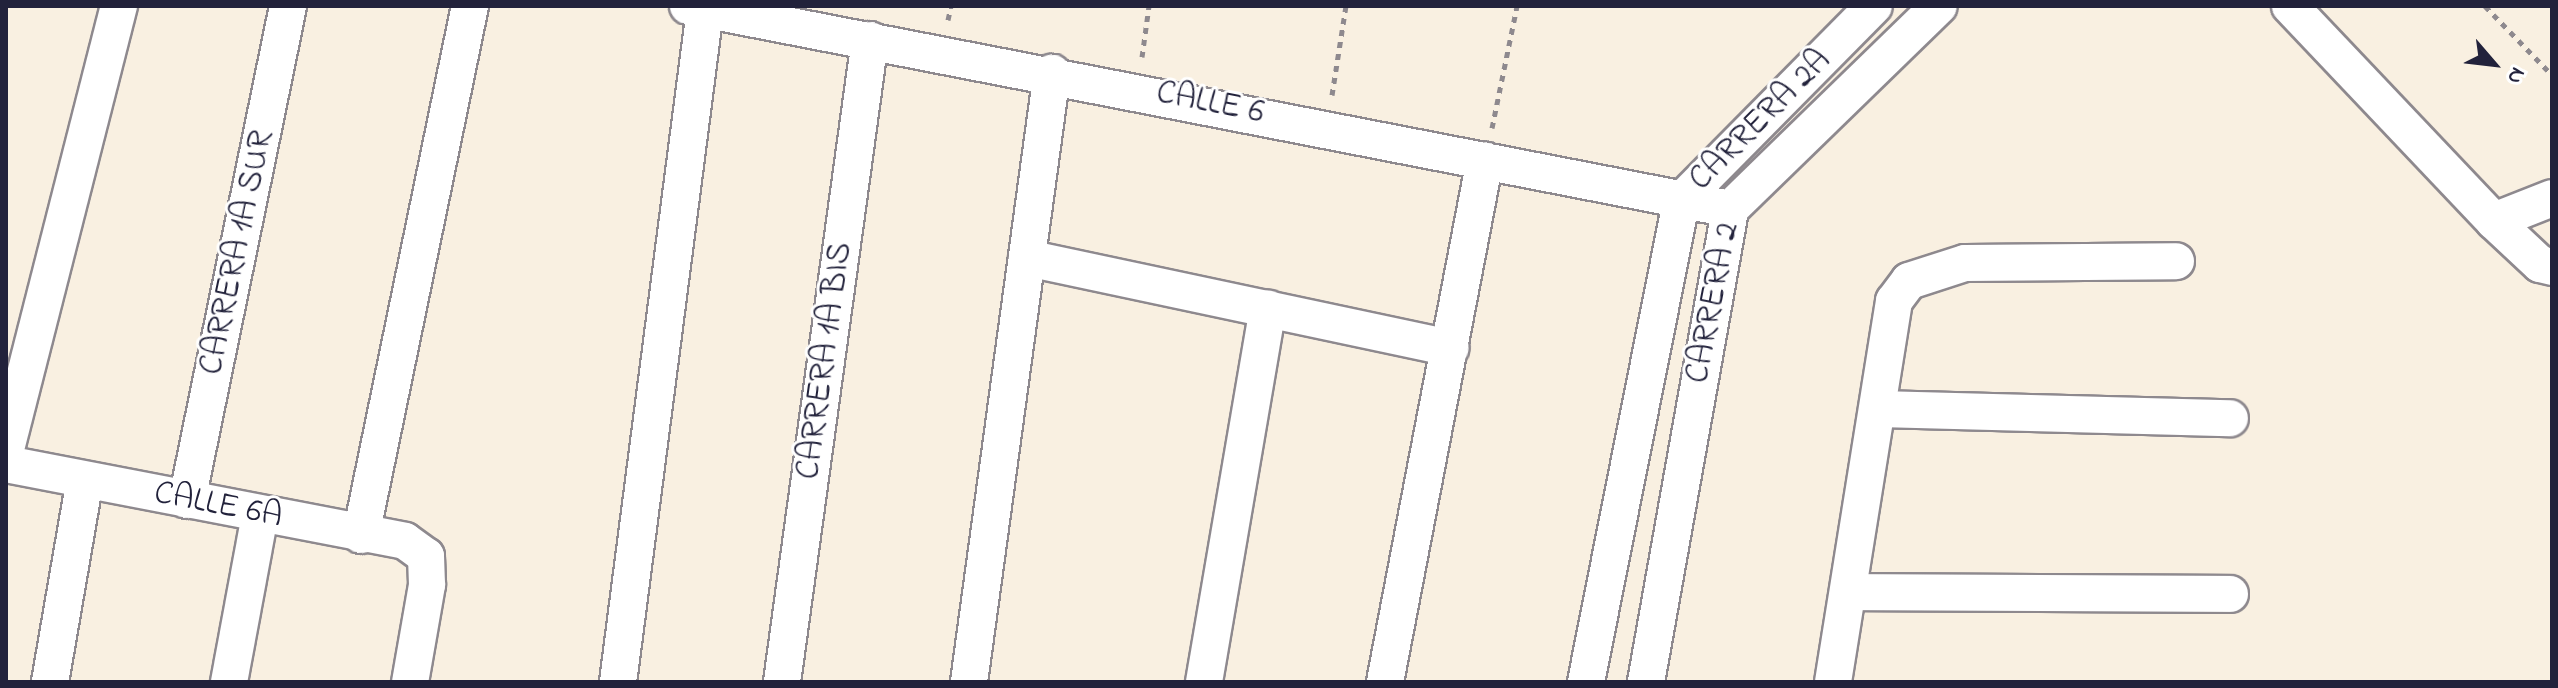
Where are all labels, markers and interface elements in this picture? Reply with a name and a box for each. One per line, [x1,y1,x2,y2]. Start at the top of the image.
north arrow [2454,24,2534,104]
street label: CARRERA 2A [1682,42,1840,200]
text: N [2498,61,2533,89]
street label: CALLE 6 [1153,74,1267,134]
street label: CARRERA 1A SUR [192,127,284,379]
street label: CARRERA 2 [1678,219,1750,387]
street label: CARRERA 1A BIS [789,240,863,482]
street label: CALLE 6A [150,474,286,538]

